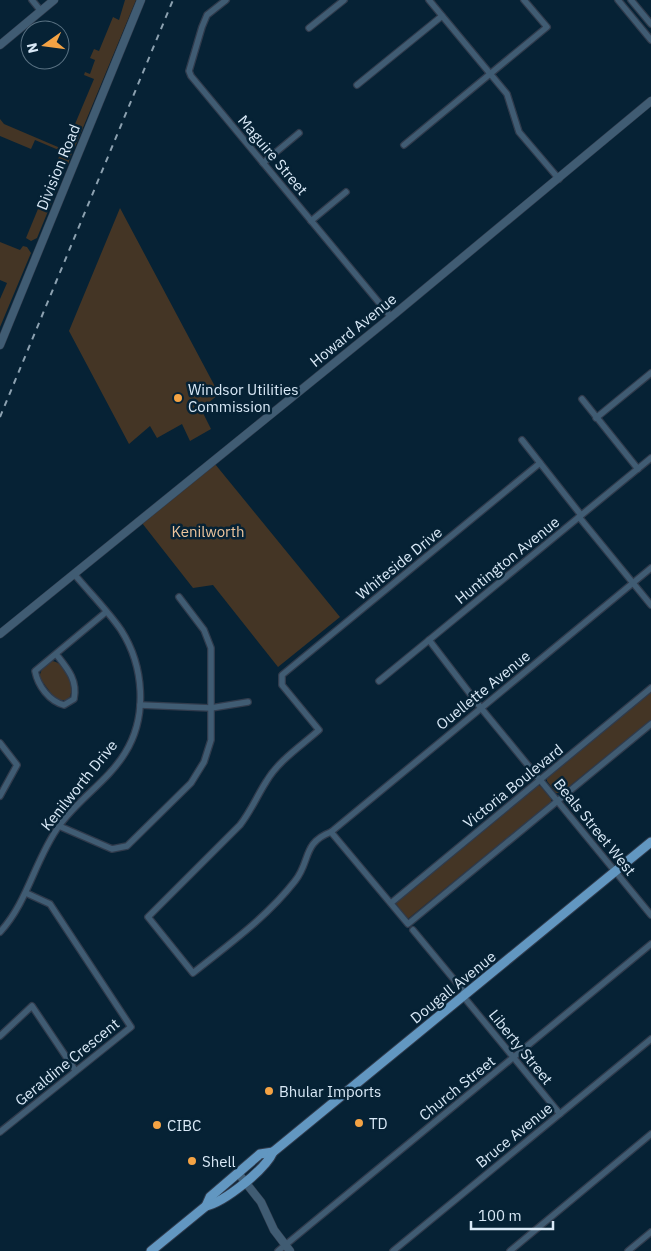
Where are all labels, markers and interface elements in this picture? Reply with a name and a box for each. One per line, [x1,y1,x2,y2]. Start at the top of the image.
north arrow [20,20,70,70]
text: N [22,41,42,55]
street label: Maguire Street [234,111,312,199]
street label: Division Road [32,121,84,213]
street label: Howard Avenue [306,289,400,371]
place label: Windsor Utilities Commission [188,380,299,416]
marker: Windsor Utilities Commission [172,392,184,404]
street label: Huntington Avenue [451,512,563,608]
park label: Kenilworth [172,522,244,541]
street label: Whiteside Drive [352,522,446,604]
street label: Ouellette Avenue [432,646,534,734]
street label: Kenilworth Drive [37,736,121,834]
street label: Victoria Boulevard [459,740,567,832]
street label: Beals Street West [550,775,640,879]
street label: Dougall Avenue [406,947,500,1027]
street label: Liberty Street [485,1006,557,1088]
street label: Geraldine Crescent [11,1014,123,1110]
street label: Church Street [415,1051,499,1125]
place label: Bhular Imports [279,1082,381,1101]
marker: Bhular Imports [263,1085,275,1097]
street label: Bruce Avenue [472,1098,556,1172]
place label: TD [369,1114,388,1133]
place label: CIBC [167,1116,201,1135]
marker: TD [353,1117,365,1129]
marker: CIBC [151,1119,163,1131]
place label: Shell [202,1152,236,1171]
marker: Shell [186,1155,198,1167]
scale bar [471,1198,554,1230]
text: 100 m [478,1206,522,1225]

